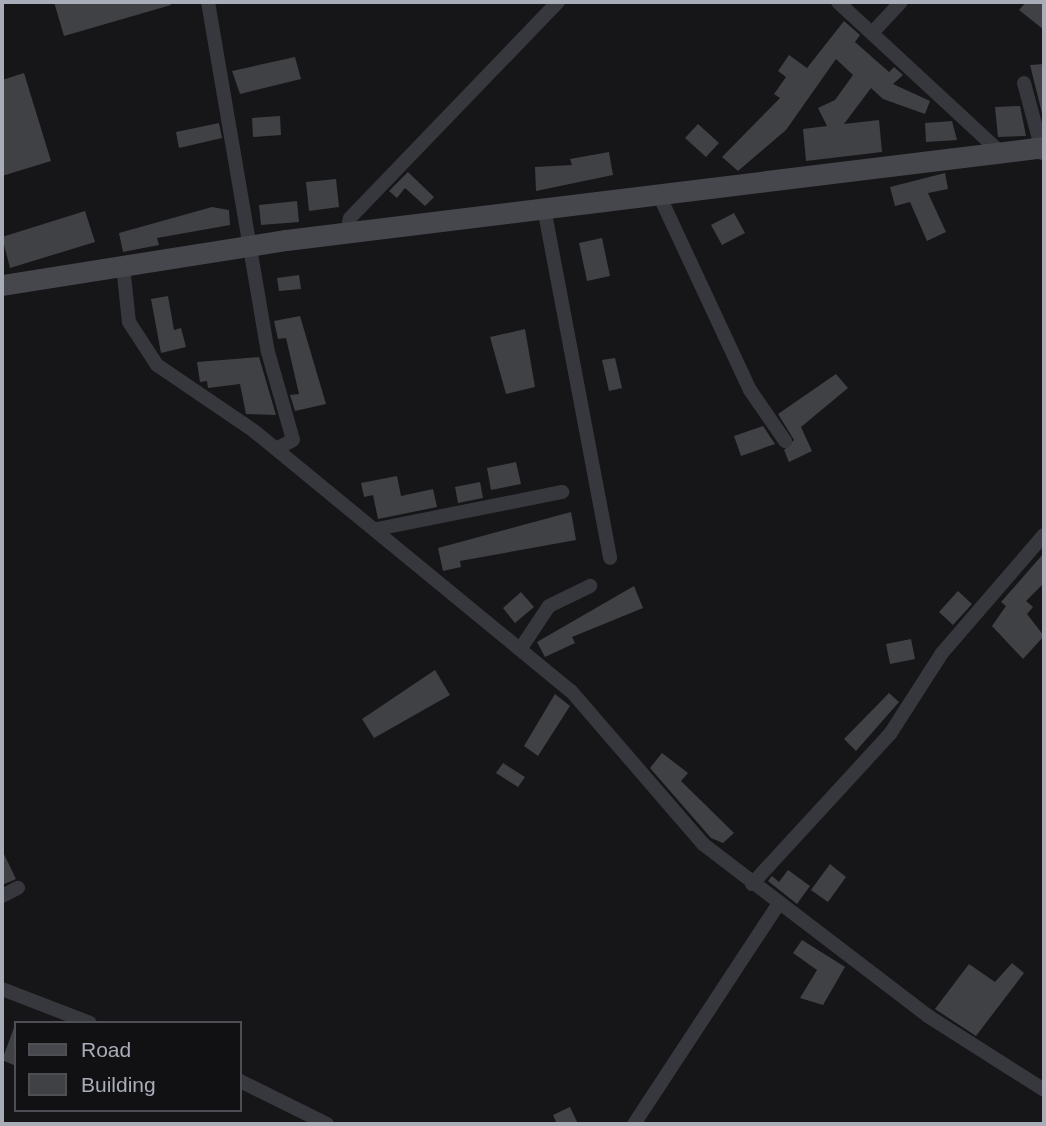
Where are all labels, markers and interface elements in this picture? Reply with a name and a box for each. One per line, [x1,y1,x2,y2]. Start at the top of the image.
legend [14,1021,242,1112]
text: Road [81,1038,131,1061]
text: Building [81,1073,156,1096]

